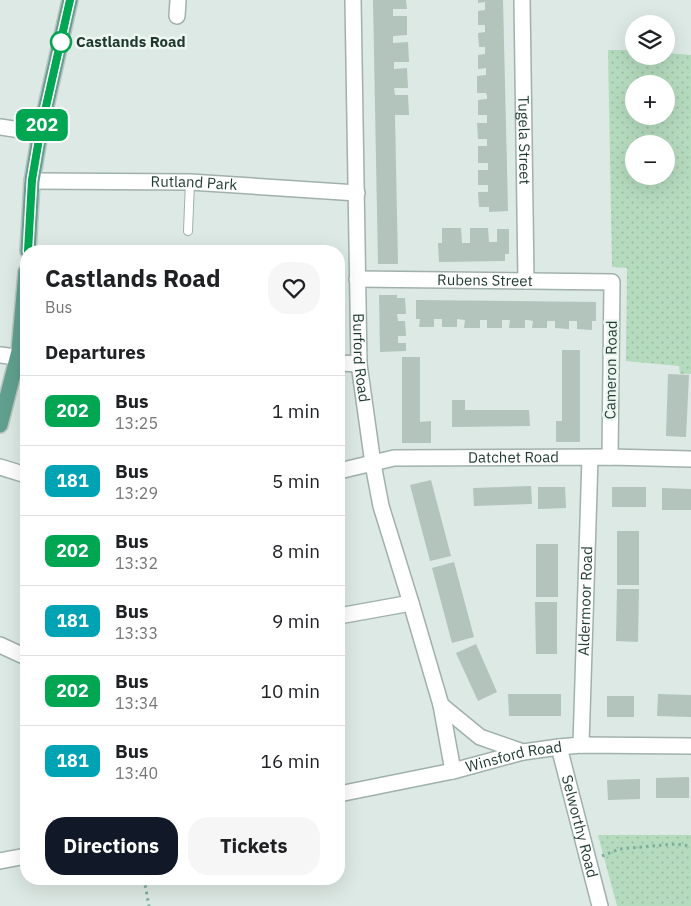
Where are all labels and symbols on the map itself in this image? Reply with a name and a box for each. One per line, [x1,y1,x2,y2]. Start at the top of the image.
marker: Castlands Road [50,31,72,53]
place label: Castlands Road [76,32,186,51]
street label: Tugela Street [514,95,535,185]
line badge: 202 [13,109,71,141]
street label: Rutland Park [151,172,238,194]
street label: Rubens Street [437,270,533,290]
street label: Burford Road [349,313,374,403]
street label: Cameron Road [600,320,621,420]
street label: Datchet Road [468,447,559,467]
street label: Aldermoor Road [574,546,596,656]
street label: Winsford Road [463,737,563,776]
street label: Selworthy Road [558,773,602,880]

